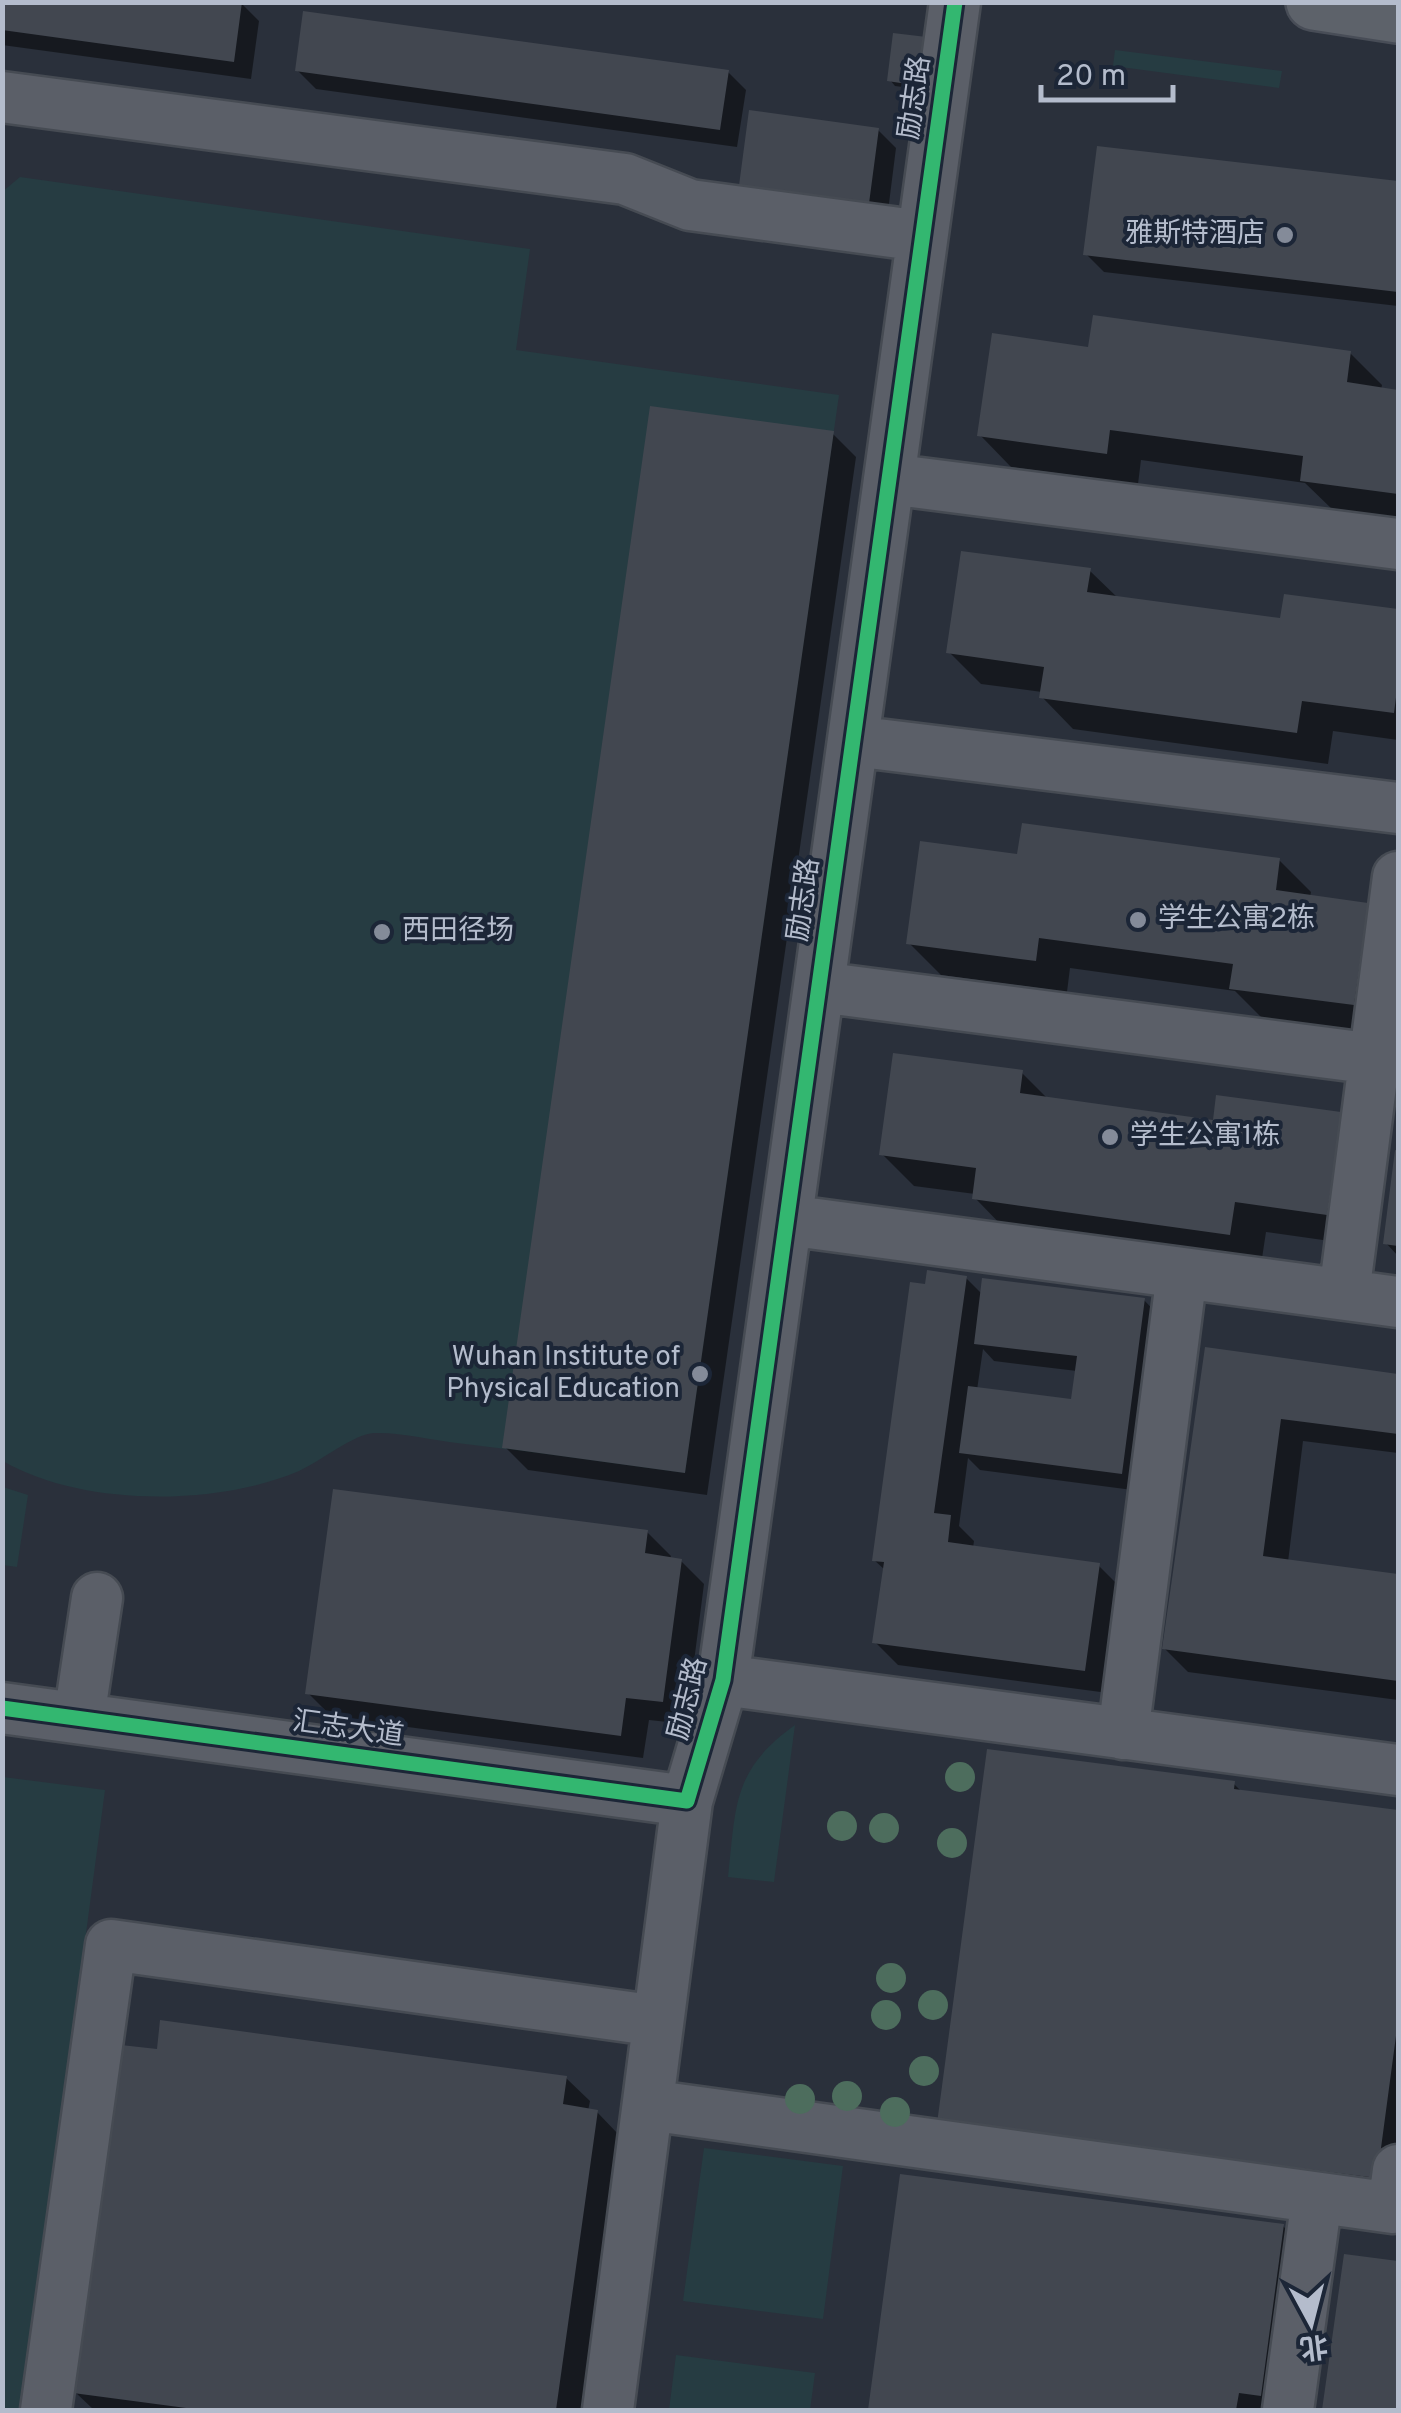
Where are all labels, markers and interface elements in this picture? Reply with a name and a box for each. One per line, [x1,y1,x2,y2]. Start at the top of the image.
scale bar [1041,40,1174,102]
street label: 励志路 [892,54,940,142]
text: 20 m [1056,59,1126,96]
place label: 雅斯特酒店 [1125,217,1265,253]
marker: 雅斯特酒店 [1274,224,1296,246]
street label: 励志路 [781,856,829,944]
place label: 学生公寓2栋 [1158,902,1315,938]
marker: 学生公寓2栋 [1127,909,1149,931]
place label: 西田径场 [402,914,514,950]
marker: 西田径场 [371,921,393,943]
place label: 学生公寓1栋 [1130,1119,1280,1155]
marker: 学生公寓1栋 [1099,1126,1121,1148]
place label: Wuhan Institute of Physical Education [446,1340,680,1408]
marker: Wuhan Institute of Physical Education [689,1363,711,1385]
street label: 励志路 [661,1654,717,1744]
street label: 汇志大道 [290,1704,406,1756]
north arrow [1261,2273,1361,2373]
text: 北 [1298,2325,1330,2364]

